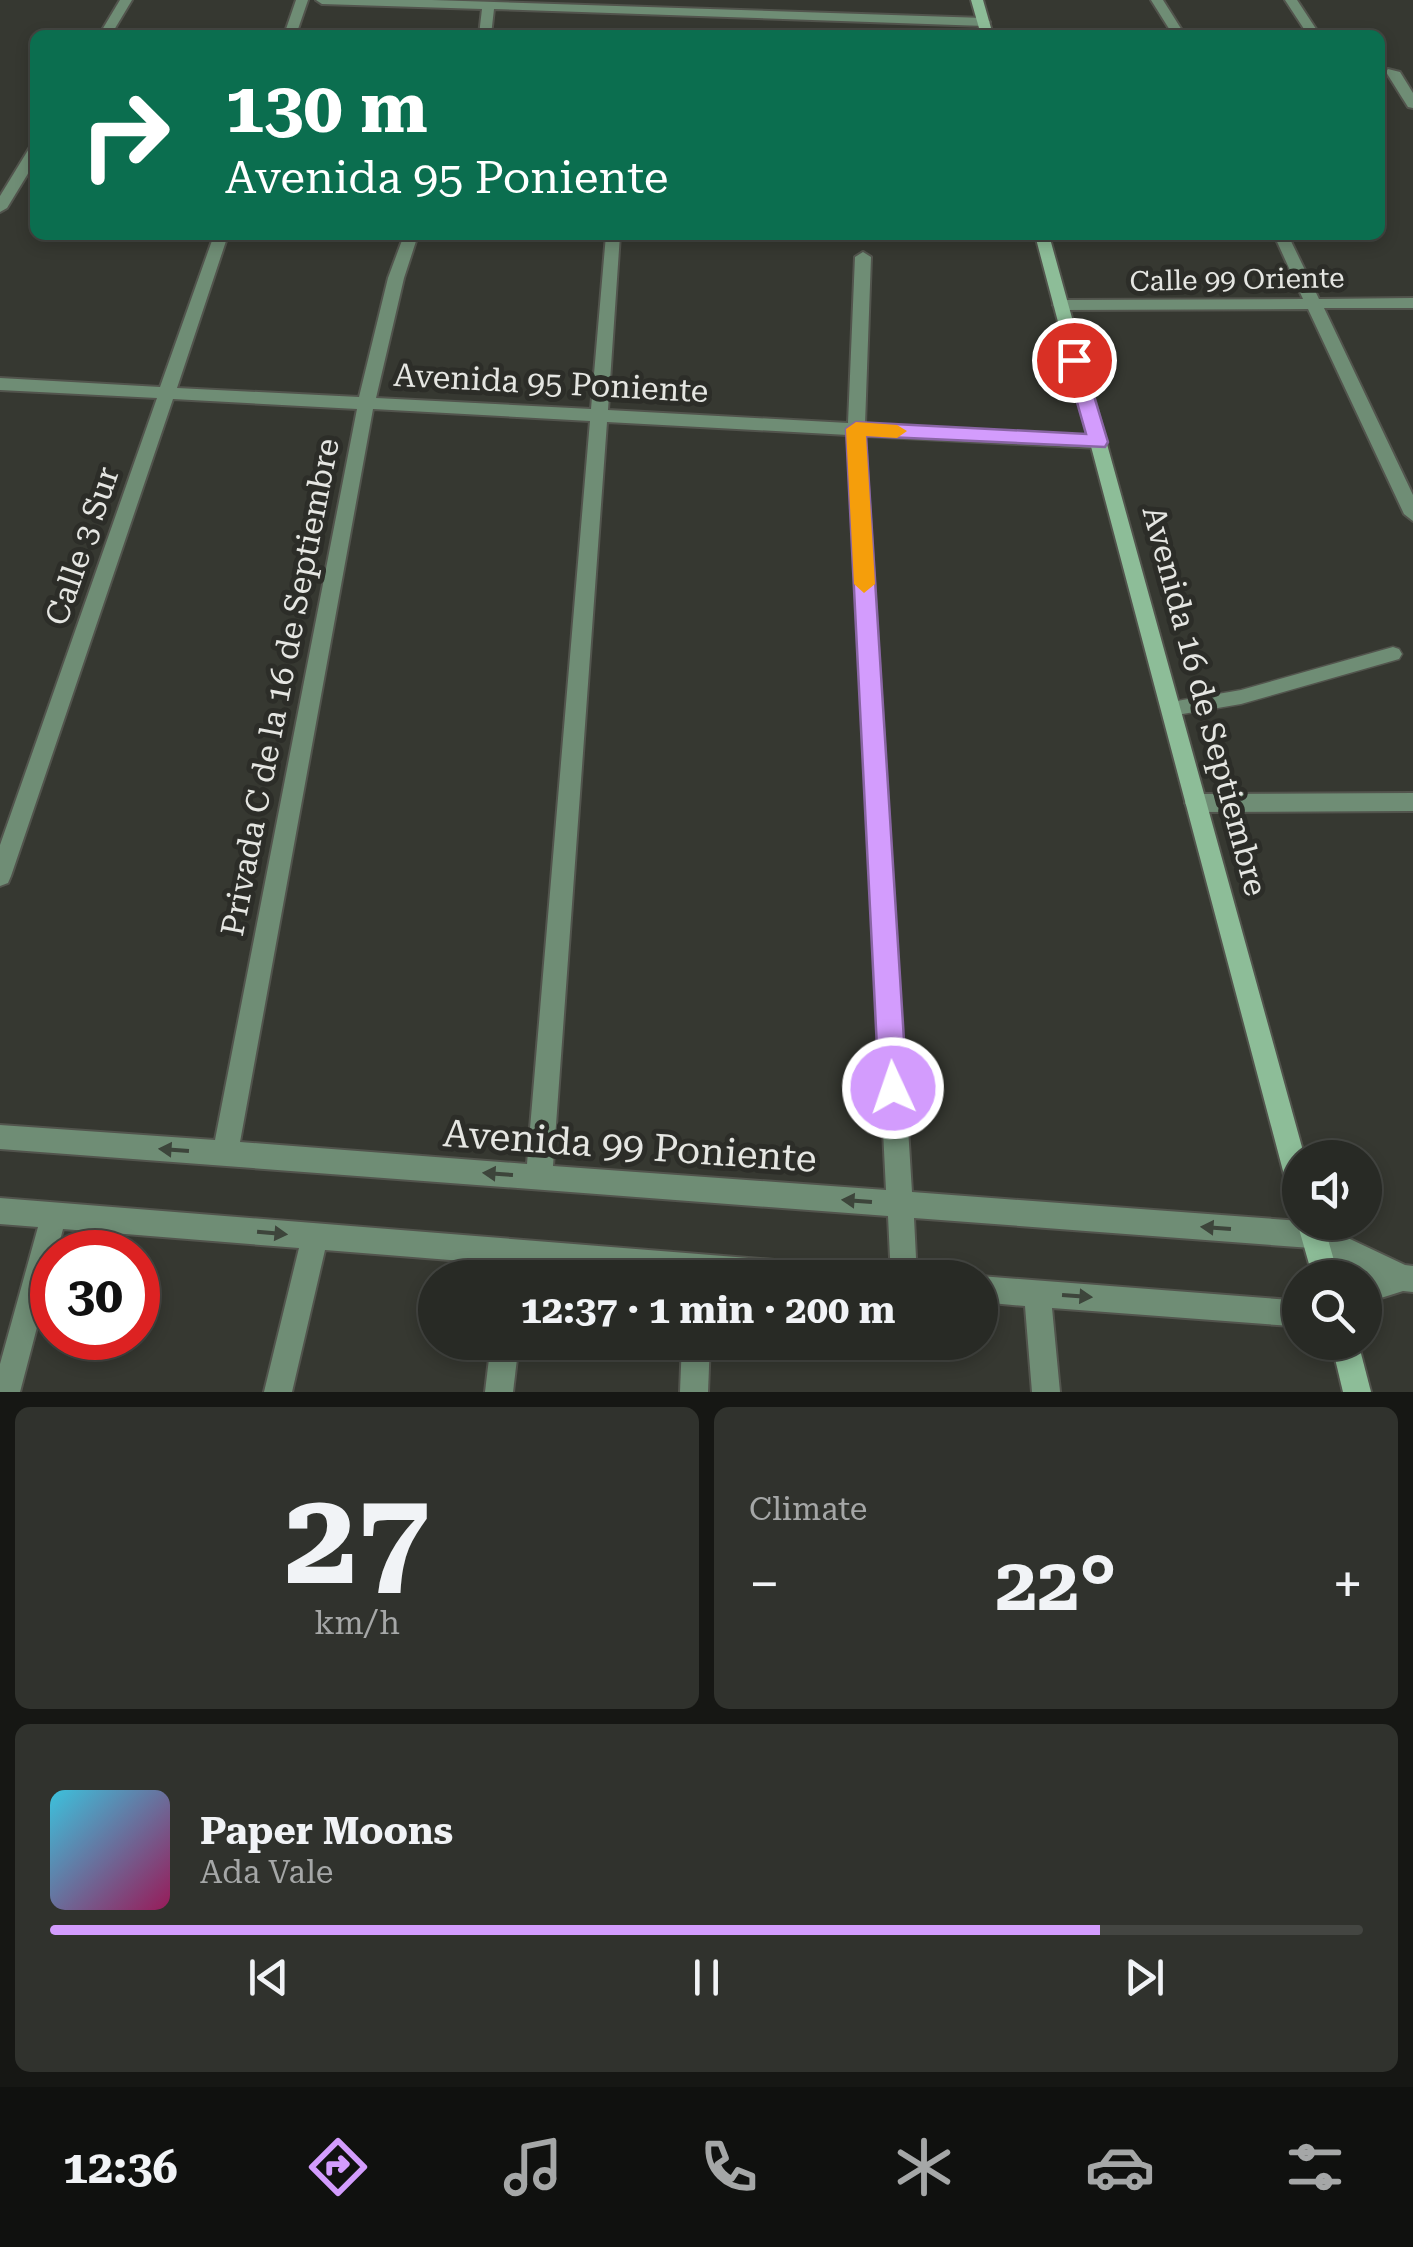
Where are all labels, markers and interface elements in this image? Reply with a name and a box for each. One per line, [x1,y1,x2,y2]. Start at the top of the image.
text: 130 m [225,67,428,149]
icon: right [60,70,190,200]
text: Avenida 95 Poniente [225,151,668,204]
street label: Calle 99 Oriente [1129,261,1345,298]
pin [1032,318,1117,403]
icon: arrive [1047,333,1102,388]
street label: Avenida 95 Poniente [393,356,709,410]
street label: Privada C de la 16 de Septiembre [213,435,347,939]
street label: Calle 3 Sur [37,462,127,630]
street label: Avenida 16 de Septiembre [1135,502,1275,900]
position arrow [841,1036,945,1140]
street label: Avenida 99 Poniente [442,1111,818,1181]
map controls [1282,1140,1382,1360]
button: sound [1282,1140,1382,1240]
one-way arrow [158,1142,189,1158]
one-way arrow [482,1166,514,1182]
one-way arrow [841,1193,873,1209]
one-way arrow [1200,1220,1232,1236]
one-way arrow [256,1225,288,1241]
speed limit sign: 30 [30,1230,160,1360]
button: search [1282,1260,1382,1360]
text: 12:37 · 1 min · 200 m [521,1288,895,1332]
one-way arrow [1062,1289,1094,1305]
text: 27 [284,1462,430,1615]
text: Climate [749,1490,867,1528]
text: 22° [995,1540,1117,1628]
text: − [749,1552,780,1616]
text: + [1332,1552,1363,1616]
text: km/h [314,1604,400,1642]
text: Paper Moons [200,1809,453,1853]
text: Ada Vale [200,1853,333,1891]
icon: previous [241,1950,296,2005]
icon: pause [679,1950,734,2005]
icon: next [1117,1950,1172,2005]
icon: directions [303,2132,373,2202]
icon: music [498,2132,568,2202]
icon: phone [694,2132,764,2202]
icon: climate [889,2132,959,2202]
icon: car [1085,2132,1155,2202]
icon: filters [1280,2132,1350,2202]
text: 12:36 [63,2141,178,2194]

